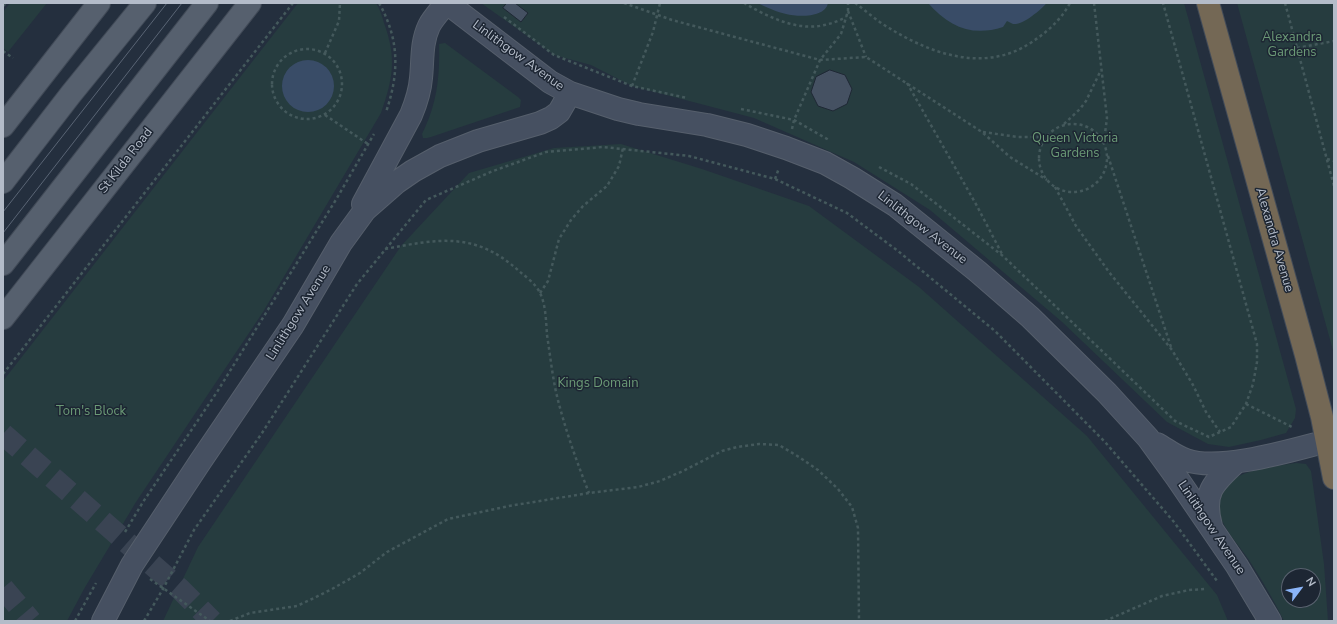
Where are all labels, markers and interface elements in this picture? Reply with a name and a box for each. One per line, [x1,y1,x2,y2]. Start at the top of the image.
street label: Linlithgow Avenue [469,18,567,94]
park label: Alexandra Gardens [1262,30,1322,61]
street label: St Kilda Road [96,125,156,197]
park label: Queen Victoria Gardens [1032,131,1118,162]
street label: Alexandra Avenue [1252,186,1296,294]
street label: Linlithgow Avenue [874,188,970,268]
street label: Linlithgow Avenue [263,262,335,364]
park label: Kings Domain [557,376,639,392]
park label: Tom's Block [56,404,126,420]
street label: Linlithgow Avenue [1174,478,1248,578]
north arrow [1281,568,1321,608]
text: N [1302,574,1319,589]

